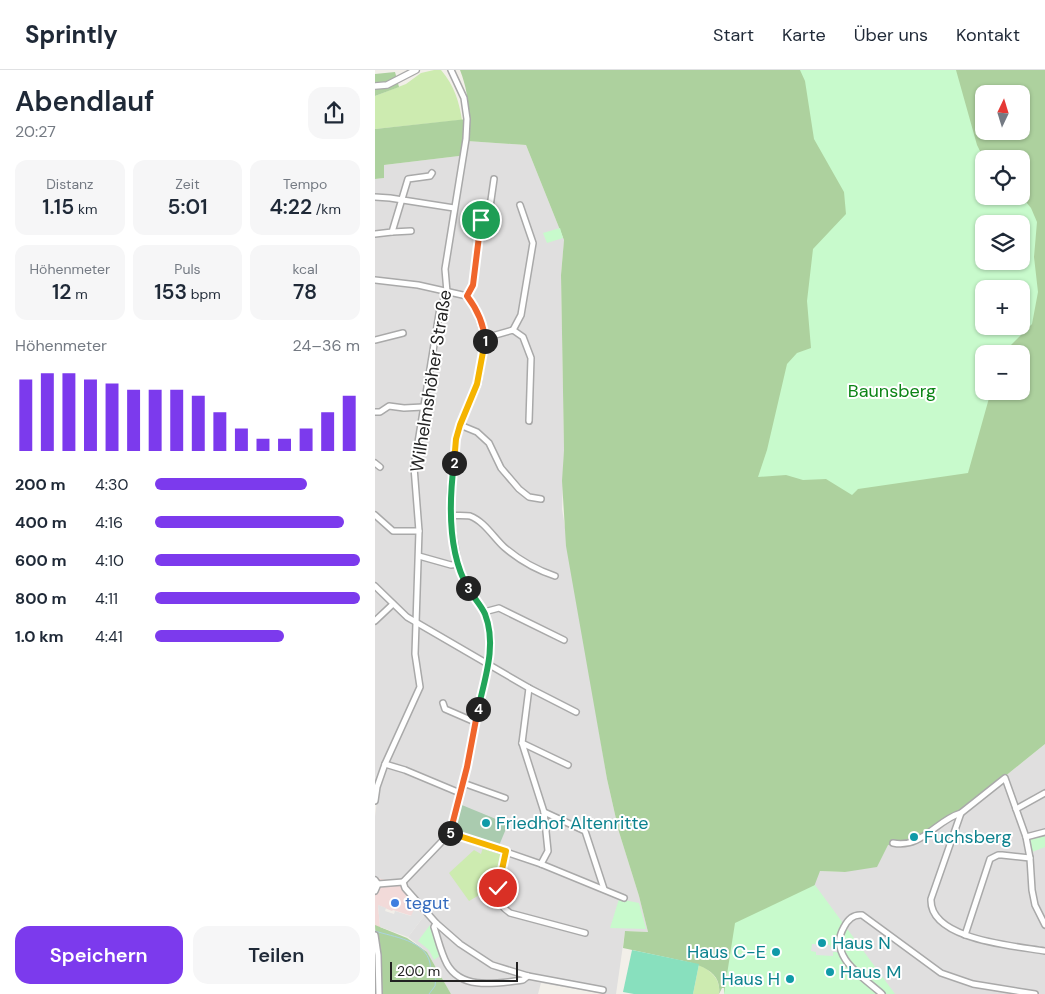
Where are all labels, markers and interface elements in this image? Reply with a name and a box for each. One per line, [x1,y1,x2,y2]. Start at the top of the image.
text: Sprintly [25,19,118,50]
text: Start [713,23,754,47]
text: Karte [782,23,826,47]
text: Über uns [854,23,928,47]
text: Kontakt [956,23,1020,47]
text: Abendlauf [15,83,154,120]
north arrow [975,85,1030,140]
map controls [975,85,1030,400]
button: share [308,87,360,139]
text: 20:27 [15,121,56,142]
button: locate [975,150,1030,205]
text: Distanz [46,175,93,193]
text: Zeit [175,175,200,193]
text: Tempo [283,175,327,193]
text: 1.15 [42,193,74,221]
text: 5:01 [168,193,207,221]
text: 4:22 [269,193,312,221]
pin [460,199,502,241]
text: km [74,200,97,218]
text: /km [312,200,341,218]
icon: arrive [467,206,495,234]
button: layers [975,215,1030,270]
text: Höhenmeter [30,260,110,278]
text: Puls [174,260,201,278]
text: kcal [293,260,318,278]
text: 12 [52,278,71,306]
text: 153 [154,278,187,306]
text: 78 [293,278,317,306]
button: + [975,280,1030,335]
text: m [71,285,88,303]
text: bpm [187,285,221,303]
street label: Wilhelmshöher Straße [405,288,457,474]
pin: 1 [473,328,497,354]
text: 1 [483,332,488,350]
text: Höhenmeter [15,335,107,356]
text: 24–36 m [293,335,360,356]
button: − [975,345,1030,400]
park label: Baunsberg [848,379,936,403]
pin: 2 [441,450,467,476]
text: 2 [450,454,459,472]
text: 200 m [15,474,66,495]
text: 4:30 [95,474,128,495]
text: 400 m [15,512,67,533]
text: 4:16 [95,512,123,533]
text: 600 m [15,550,67,571]
text: 4:10 [95,550,124,571]
pin: 3 [455,576,481,600]
text: 3 [464,579,473,597]
text: 800 m [15,588,66,609]
text: 4:11 [95,588,118,609]
text: 1.0 km [15,626,64,647]
text: 4:41 [95,626,123,647]
pin: 4 [465,696,491,722]
text: 4 [474,700,483,718]
place label: Friedhof Altenritte [496,811,648,835]
marker: Friedhof Altenritte [480,817,492,829]
pin: 5 [437,820,463,846]
text: 5 [446,824,455,842]
place label: Fuchsberg [924,825,1012,849]
marker: Fuchsberg [908,831,920,843]
pin [477,867,519,909]
icon: check [484,874,512,902]
place label: tegut [405,891,449,915]
marker: tegut [389,897,401,909]
button: Speichern [15,926,183,984]
button: Teilen [193,926,360,984]
place label: Haus N [832,931,891,955]
marker: Haus N [816,937,828,949]
place label: Haus C-E [687,940,766,964]
marker: Haus C-E [770,946,782,958]
scale bar [390,959,517,982]
place label: Haus M [840,960,901,984]
text: 200 m [397,962,440,980]
marker: Haus M [824,966,836,978]
place label: Haus H [722,967,780,991]
marker: Haus H [784,973,796,985]

